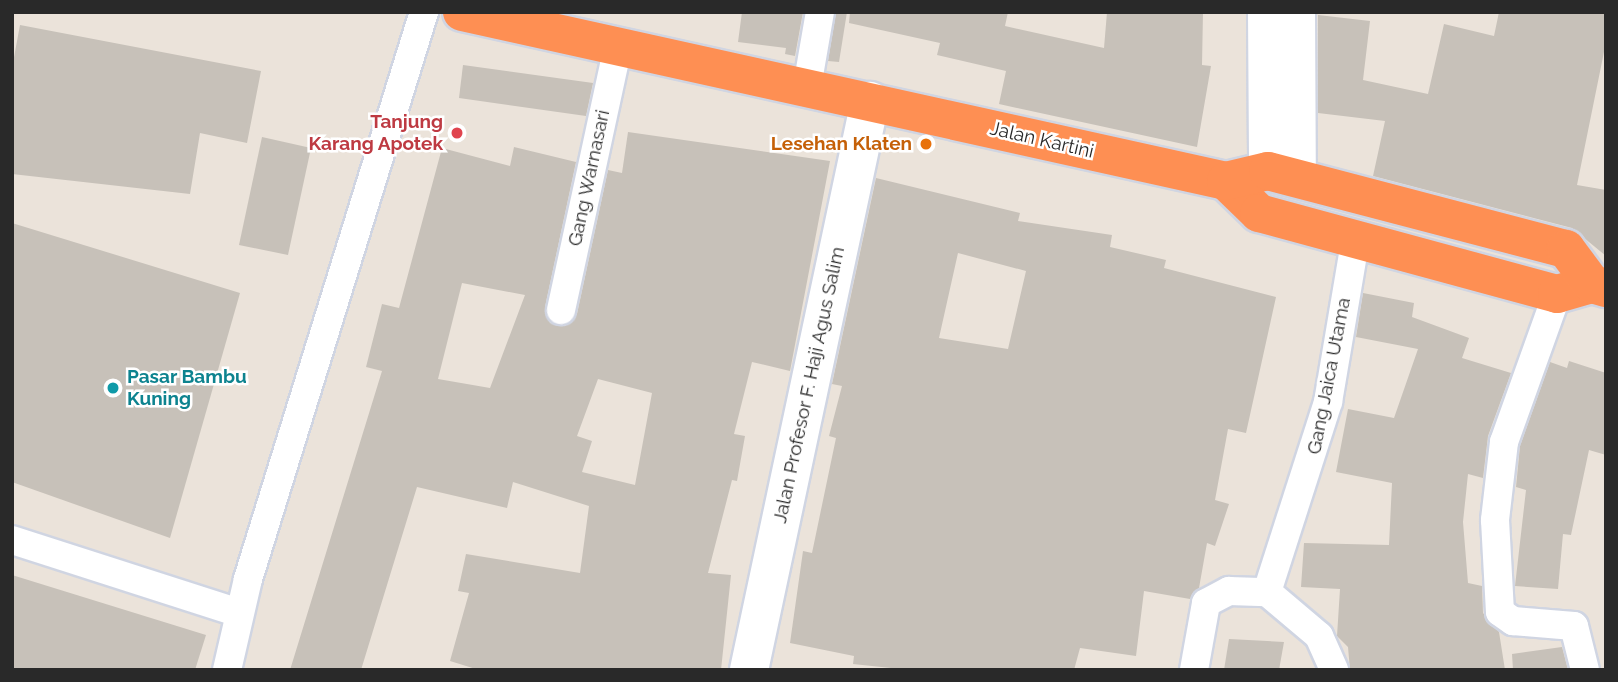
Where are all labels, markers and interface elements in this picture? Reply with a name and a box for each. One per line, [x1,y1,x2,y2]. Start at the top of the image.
street label: Gang Warnasari [563,108,615,248]
place label: Tanjung Karang Apotek [308,111,443,155]
street label: Jalan Kartini [988,117,1096,163]
marker: Tanjung Karang Apotek [449,125,465,141]
place label: Lesehan Klaten [771,133,912,155]
marker: Lesehan Klaten [918,136,934,152]
street label: Jalan Profesor F. Haji Agus Salim [768,244,850,526]
street label: Gang Jaica Utama [1303,296,1355,456]
place label: Pasar Bambu Kuning [127,366,247,410]
marker: Pasar Bambu Kuning [105,380,121,396]

